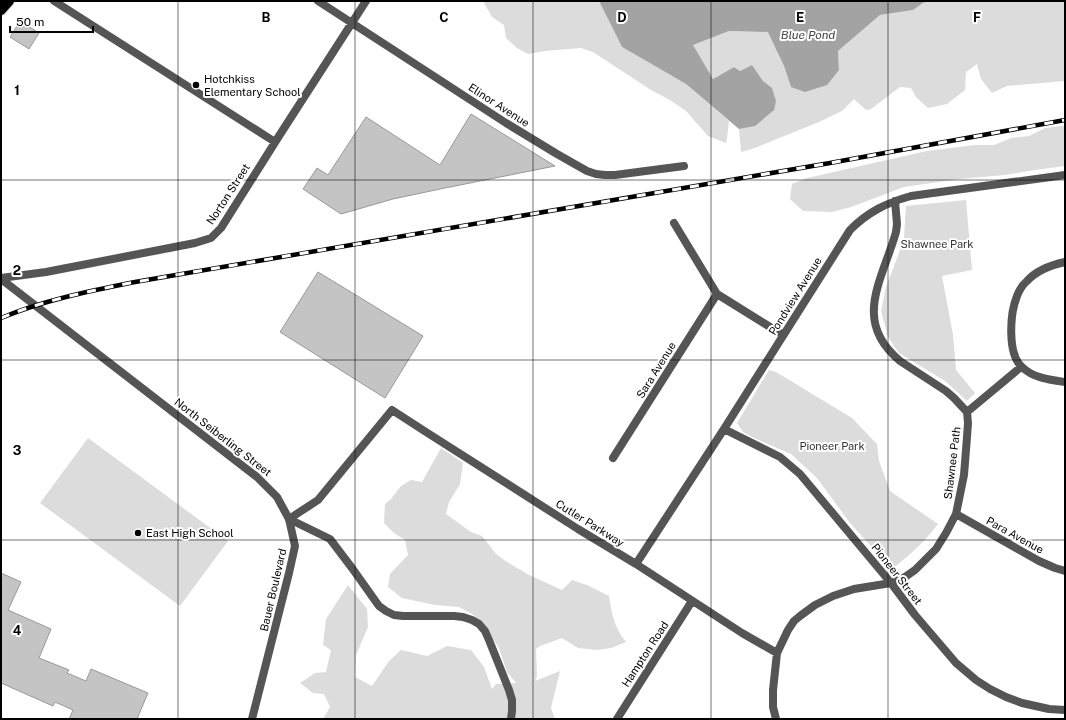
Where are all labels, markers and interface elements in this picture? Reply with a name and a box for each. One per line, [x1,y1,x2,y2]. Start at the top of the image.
scale bar [10,8,93,34]
text: B [262,10,271,25]
text: C [439,10,449,25]
text: D [617,10,627,25]
text: E [796,10,804,25]
text: F [973,10,981,25]
text: 50 m [16,15,44,29]
water label: Blue Pond [781,28,835,42]
place label: Hotchkiss Elementary School [204,73,301,98]
marker: Hotchkiss Elementary School [191,80,201,90]
street label: Elinor Avenue [466,81,532,129]
text: 1 [14,83,20,98]
street label: Norton Street [204,161,252,227]
park label: Shawnee Park [900,238,974,250]
street label: Pondview Avenue [766,255,824,337]
text: 2 [13,263,21,278]
street label: Sara Avenue [634,340,678,400]
street label: North Seiberling Street [172,396,274,478]
street label: Shawnee Path [942,426,962,500]
park label: Pioneer Park [799,440,865,452]
text: 3 [13,443,22,458]
street label: Cutler Parkway [554,497,626,549]
street label: Para Avenue [984,514,1046,556]
place label: East High School [146,527,234,539]
marker: East High School [133,528,143,538]
street label: Pioneer Street [870,541,924,607]
street label: Bauer Boulevard [258,547,288,633]
street label: Hampton Road [619,619,671,689]
text: 4 [13,623,22,638]

